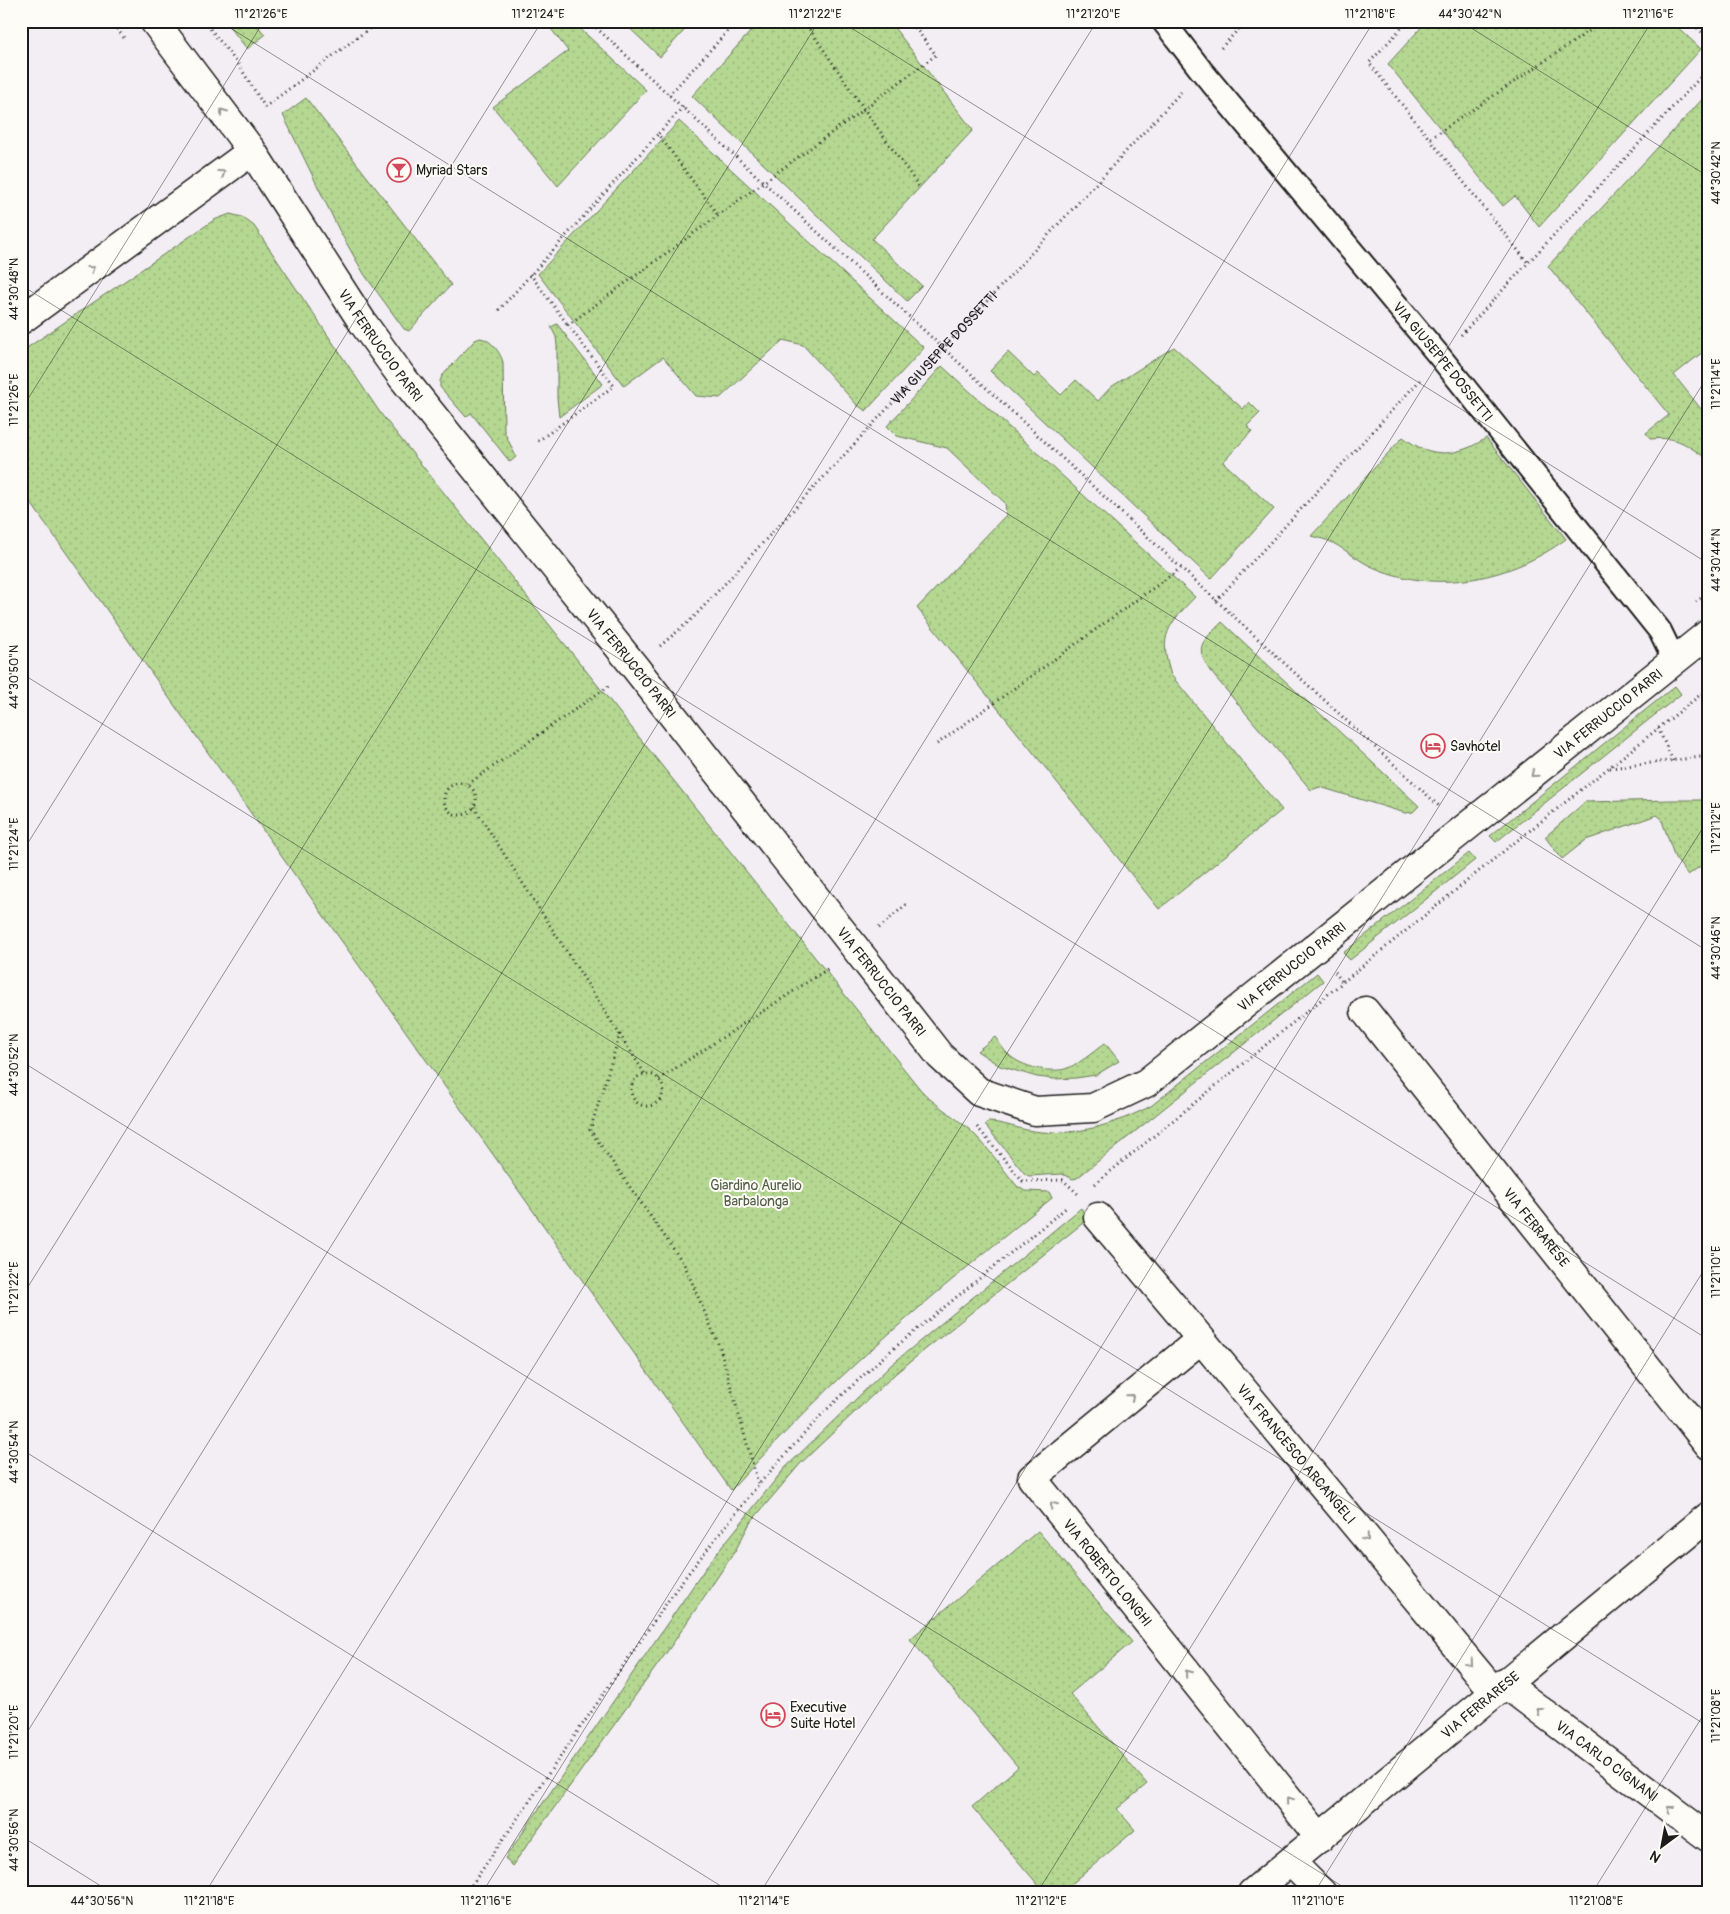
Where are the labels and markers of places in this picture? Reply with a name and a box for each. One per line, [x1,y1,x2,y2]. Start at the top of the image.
bar icon: Myriad Stars [386,157,412,183]
place label: Myriad Stars [416,162,488,179]
hotel icon: Savhotel [1420,733,1446,759]
place label: Savhotel [1450,738,1501,755]
place label: Executive Suite Hotel [790,1699,856,1732]
hotel icon: Executive Suite Hotel [760,1702,786,1728]

